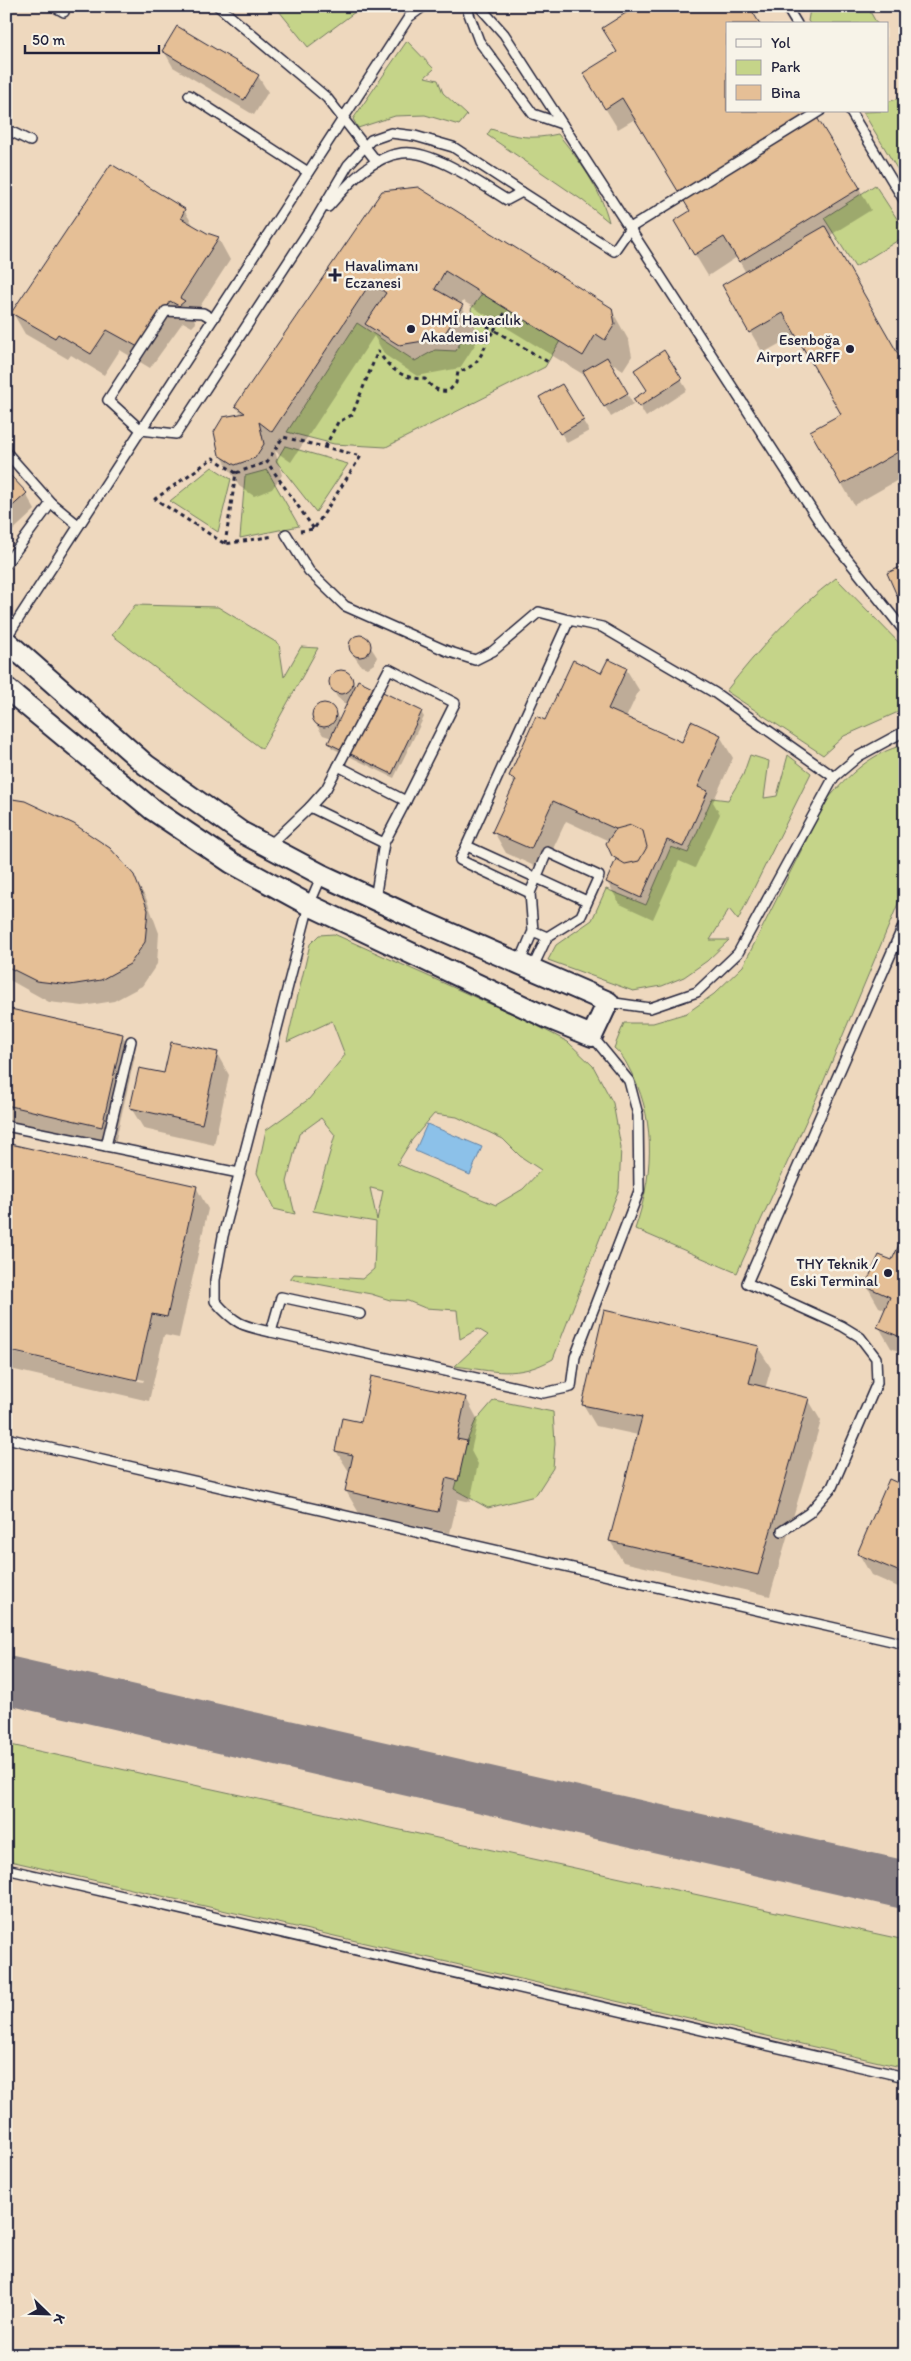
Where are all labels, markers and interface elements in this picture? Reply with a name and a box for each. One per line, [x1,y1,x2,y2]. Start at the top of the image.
scale bar [25,22,159,54]
legend [726,22,888,112]
text: 50 m [32,31,65,49]
text: Yol [771,34,791,52]
text: Park [771,58,801,76]
text: Bina [771,84,801,102]
place label: Havalimanı Eczanesi [345,257,418,292]
marker: Havalimanı Eczanesi [329,269,341,281]
place label: DHMİ Havacılık Akademisi [421,311,521,346]
marker: DHMİ Havacılık Akademisi [405,323,417,335]
place label: Esenboğa Airport ARFF [757,331,840,366]
marker: Esenboğa Airport ARFF [844,343,856,355]
place label: THY Teknik / Eski Terminal [790,1255,879,1290]
marker: THY Teknik / Eski Terminal [882,1267,894,1279]
north arrow [22,2288,72,2338]
text: K [50,2311,69,2327]

